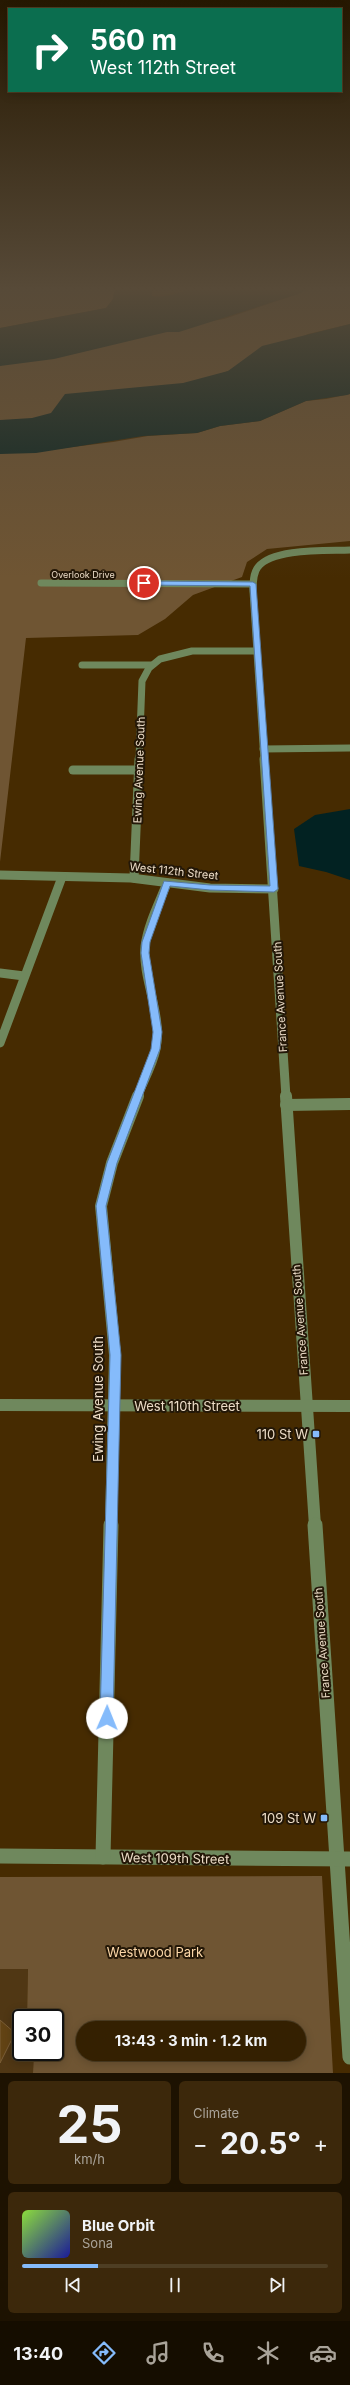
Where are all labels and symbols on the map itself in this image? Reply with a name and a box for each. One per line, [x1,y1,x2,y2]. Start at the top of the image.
pin [127,566,161,600]
street label: Overlook Drive [51,569,115,580]
street label: Ewing Avenue South [130,716,148,824]
street label: West 112th Street [129,859,219,883]
street label: France Avenue South [270,941,290,1053]
street label: France Avenue South [289,1264,311,1376]
street label: Ewing Avenue South [90,1336,106,1462]
street label: West 110th Street [134,1398,240,1414]
place label: 110 St W [257,1426,308,1442]
marker: 110 St W [311,1429,321,1439]
street label: France Avenue South [311,1587,333,1699]
position arrow [86,1697,128,1739]
place label: 109 St W [262,1810,316,1826]
marker: 109 St W [319,1813,329,1823]
street label: West 109th Street [121,1849,229,1867]
park label: Westwood Park [107,1944,203,1960]
speed limit sign: 30 [12,2009,64,2061]

